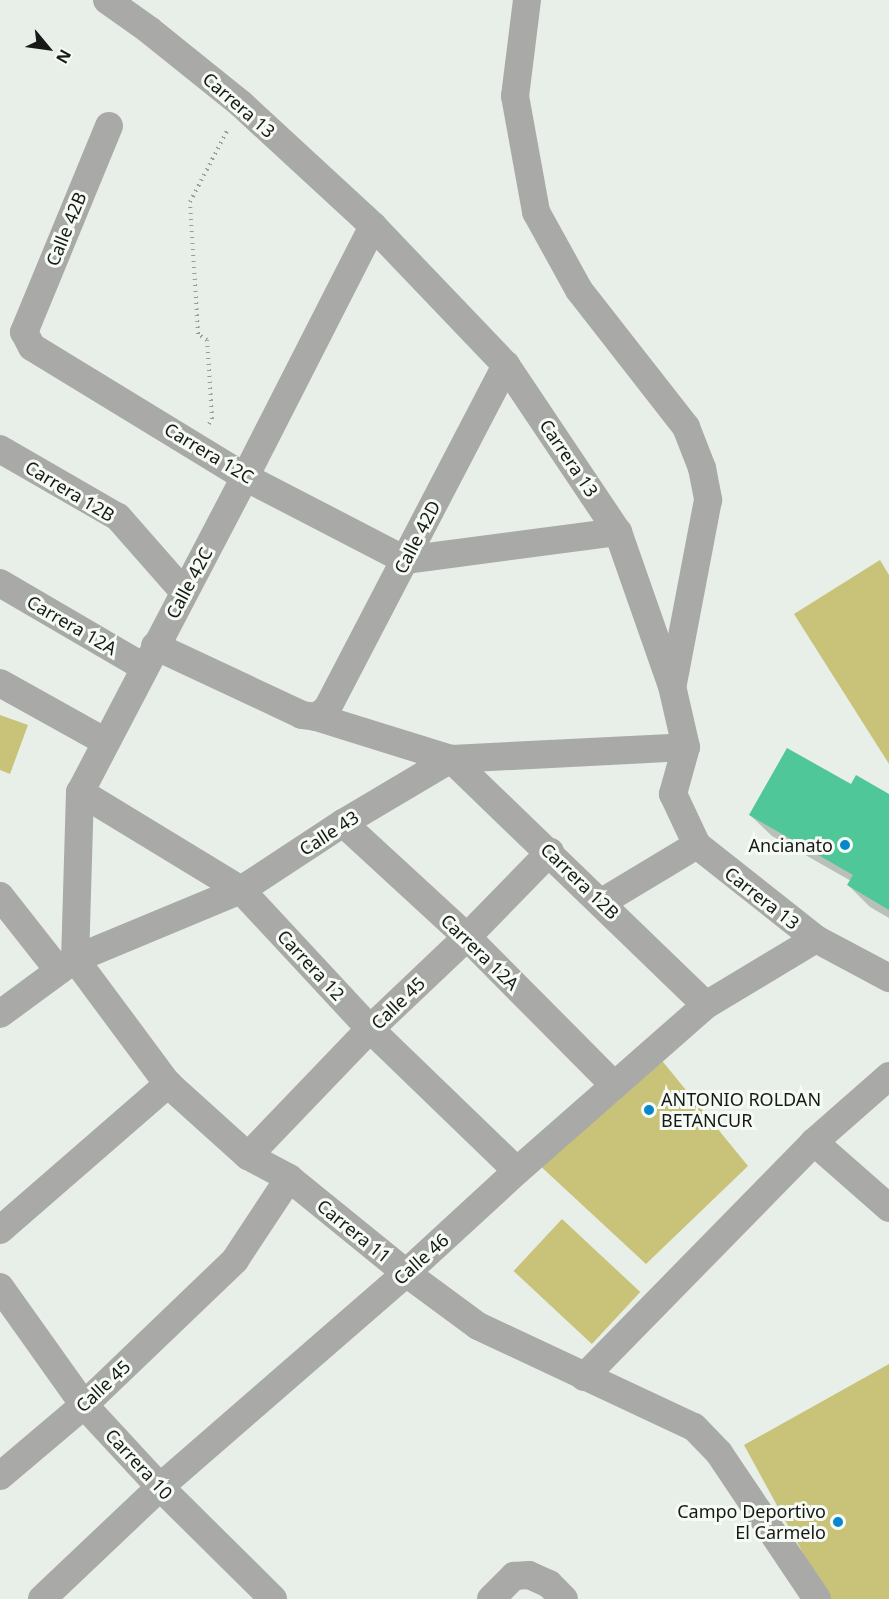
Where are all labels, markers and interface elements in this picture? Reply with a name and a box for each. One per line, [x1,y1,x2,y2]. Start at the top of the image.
north arrow [18,18,78,78]
text: N [51,46,77,68]
street label: Carrera 13 [198,68,280,142]
street label: Calle 42B [41,189,91,269]
street label: Carrera 13 [535,415,603,501]
street label: Carrera 12C [161,418,257,488]
street label: Carrera 12B [21,456,119,526]
street label: Calle 42D [389,497,445,577]
street label: Calle 42C [161,544,217,622]
street label: Carrera 12A [23,591,121,659]
street label: Calle 43 [295,806,363,860]
place label: Ancianato [748,834,833,856]
street label: Carrera 12B [536,838,624,924]
marker: Ancianato [838,838,852,852]
street label: Carrera 13 [720,862,804,934]
street label: Carrera 12A [437,909,523,995]
street label: Carrera 12 [273,925,349,1005]
street label: Calle 45 [367,972,429,1034]
place label: ANTONIO ROLDAN BETANCUR [661,1089,821,1132]
marker: ANTONIO ROLDAN BETANCUR [642,1103,656,1117]
street label: Carrera 11 [313,1195,395,1267]
street label: Calle 46 [389,1229,453,1289]
street label: Calle 45 [71,1356,135,1416]
street label: Carrera 10 [101,1424,177,1504]
place label: Campo Deportivo El Carmelo [677,1501,826,1544]
marker: Campo Deportivo El Carmelo [831,1515,845,1529]

